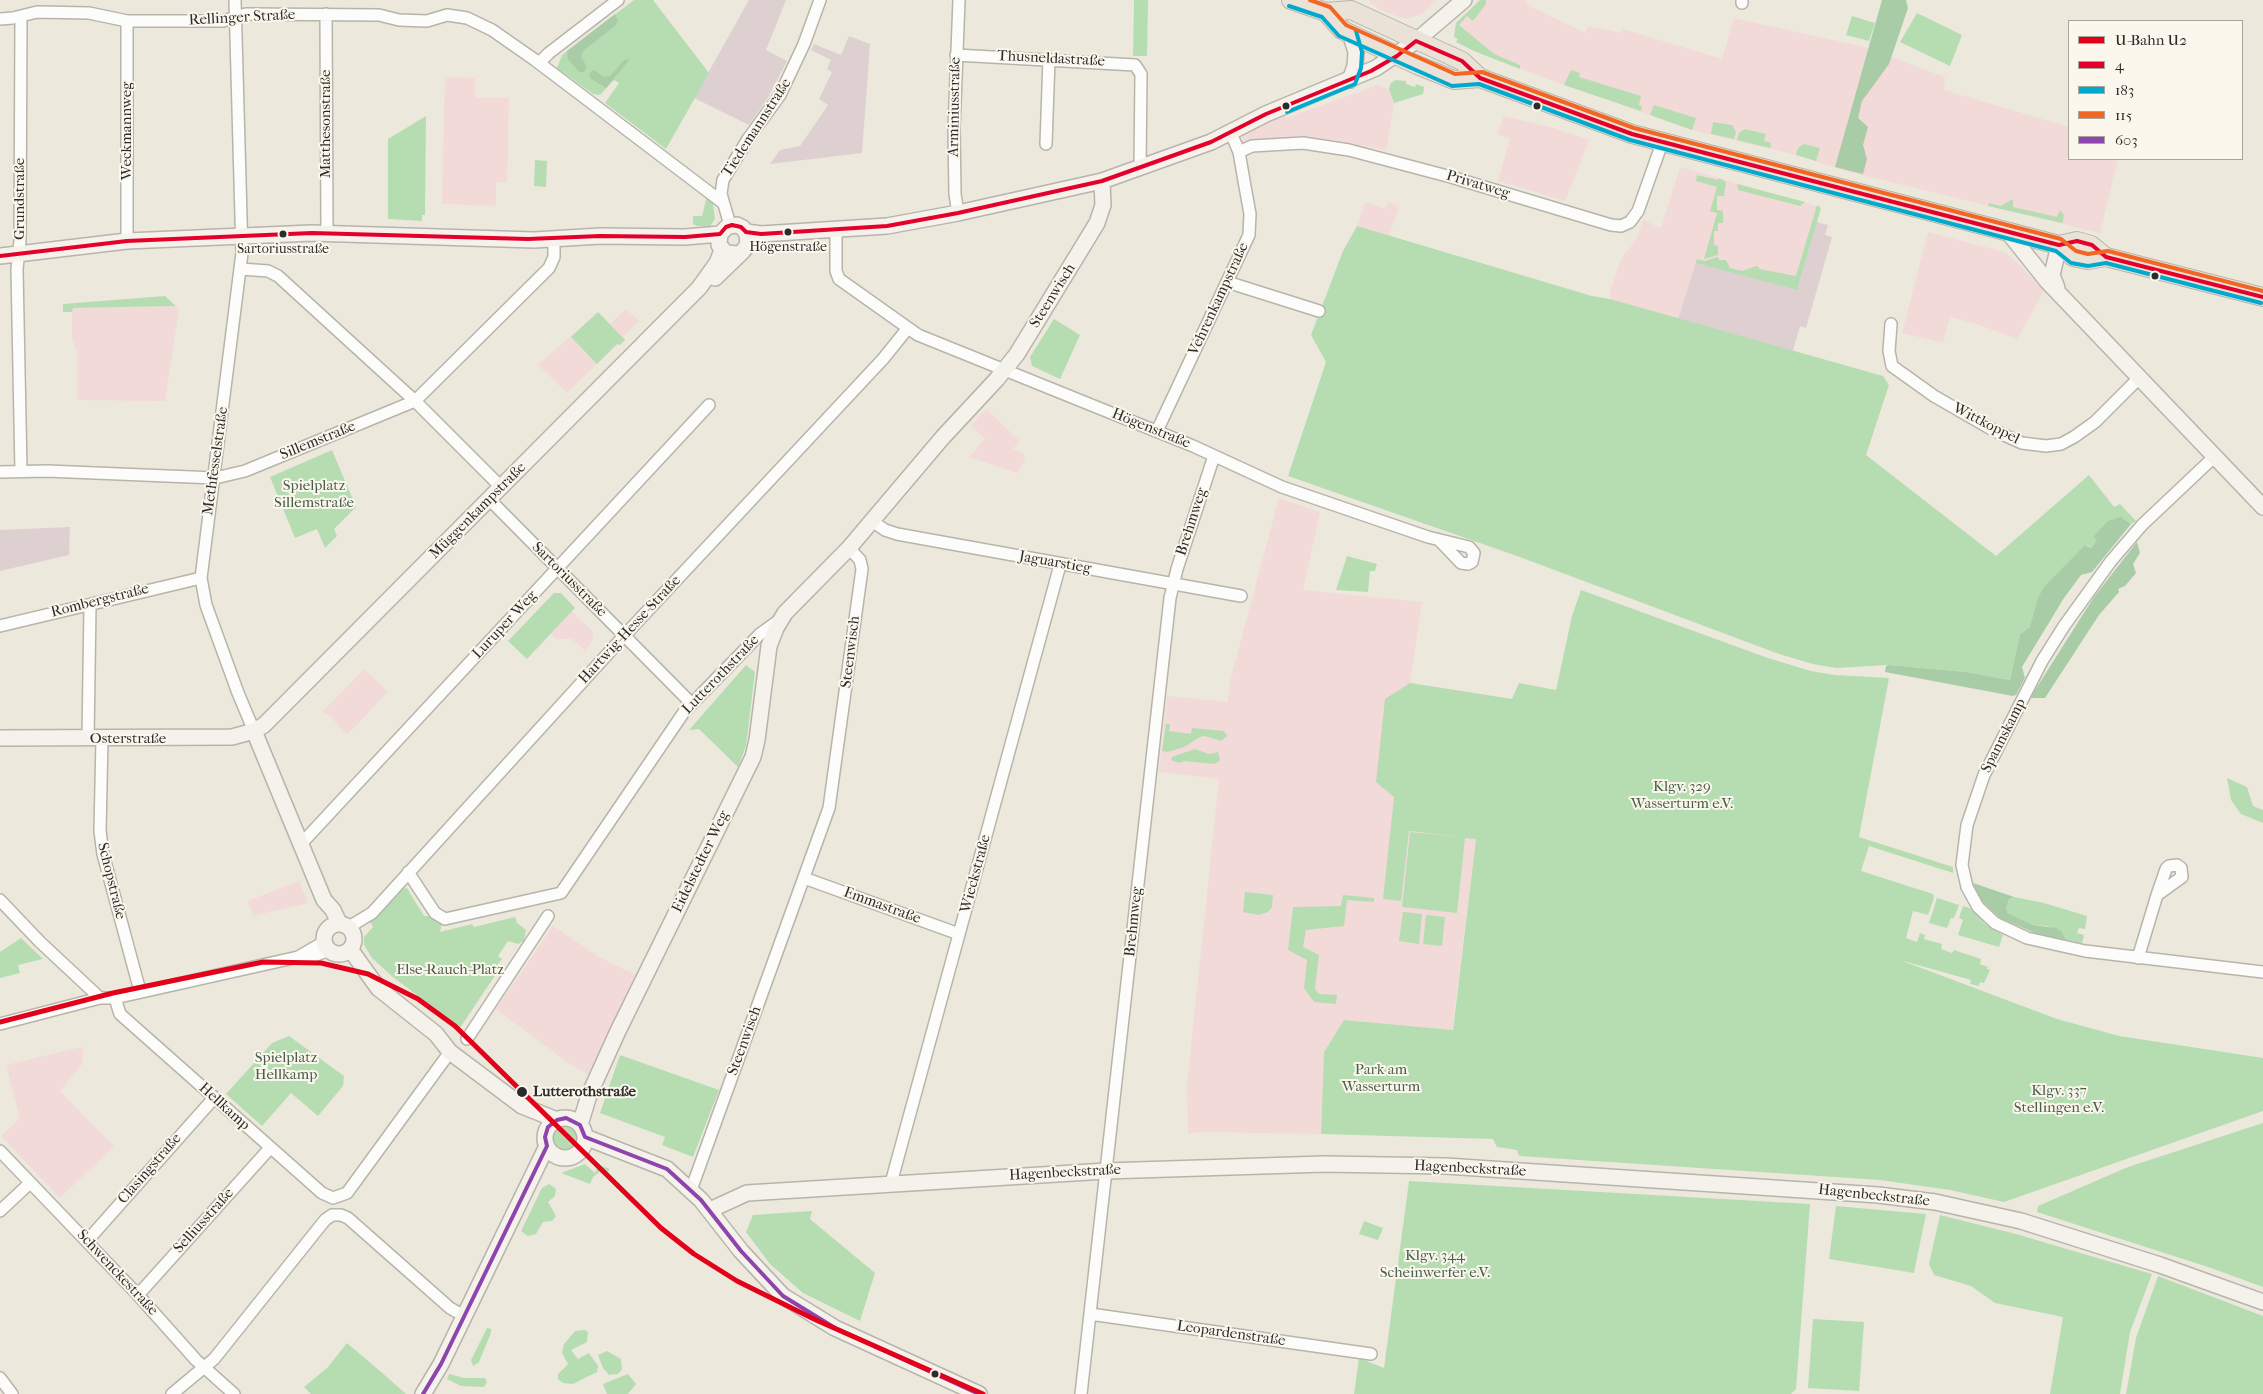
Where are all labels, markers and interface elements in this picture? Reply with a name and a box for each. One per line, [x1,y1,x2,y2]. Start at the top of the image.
street label: Rellinger Straße [188,6,296,30]
legend [2068,20,2243,160]
text: U-Bahn U2 [2115,31,2187,49]
street label: Thusneldastraße [997,47,1105,71]
text: 4 [2115,56,2124,74]
street label: Arminiusstraße [945,57,965,157]
street label: Matthesonstraße [317,70,335,178]
street label: Tiedemannstraße [718,75,796,181]
text: 183 [2115,81,2134,99]
street label: Weckmannweg [118,82,136,180]
unlabelled marker [1281,101,1291,111]
unlabelled marker [1532,101,1542,111]
text: 115 [2115,106,2132,124]
text: 603 [2115,131,2138,149]
street label: Grundstraße [11,158,29,240]
street label: Privatweg [1444,167,1512,203]
marker: Högenstraße [783,227,793,237]
marker: Sartoriusstraße [278,229,288,239]
place label: Högenstraße [749,240,827,256]
street label: Vehrenkampstraße [1185,240,1253,358]
place label: Sartoriusstraße [237,242,329,258]
street label: Steenwisch [1026,261,1080,331]
unlabelled marker [2150,271,2160,281]
street label: Wittkoppel [1950,400,2022,448]
street label: Högenstraße [1109,405,1193,453]
street label: Methfesselstraße [199,406,233,516]
street label: Sillemstraße [278,418,358,464]
street label: Müggenkampstraße [426,459,530,563]
park label: Spielplatz Sillemstraße [274,477,354,512]
street label: Brehmweg [1173,486,1211,558]
street label: Sartoriusstraße [528,539,610,621]
street label: Jaguarstieg [1018,548,1092,578]
street label: Hartwig-Hesse-Straße [575,572,685,688]
street label: Rombergstraße [49,580,151,622]
street label: Luruper Weg [469,587,541,663]
street label: Steenwisch [838,615,864,689]
street label: Lutterothstraße [679,632,763,718]
street label: Spannskamp [1978,696,2030,776]
street label: Osterstraße [90,730,166,748]
park label: Klgv. 329 Wasserturm e.V. [1631,778,1733,813]
street label: Eidelstedter Weg [669,808,733,916]
street label: Wieckstraße [957,833,995,915]
street label: Schopstraße [93,841,129,921]
street label: Emmastraße [841,884,923,928]
street label: Brehmweg [1121,886,1147,958]
park label: Else-Rauch-Platz [396,961,504,979]
street label: Steenwisch [724,1004,766,1078]
park label: Spielplatz Hellkamp [255,1049,317,1084]
park label: Park am Wasserturm [1342,1061,1420,1096]
street label: Hellkamp [195,1079,253,1135]
park label: Klgv. 337 Stellingen e.V. [2014,1082,2104,1117]
place label: Lutterothstraße [533,1083,636,1101]
marker: Lutterothstraße [515,1085,529,1099]
street label: Clasingstraße [114,1130,186,1208]
street label: Hagenbeckstraße [1413,1157,1527,1181]
street label: Hagenbeckstraße [1008,1161,1122,1185]
street label: Hagenbeckstraße [1817,1181,1931,1211]
street label: Selliusstraße [170,1185,238,1257]
street label: Schwenckestraße [73,1226,161,1320]
park label: Klgv. 344 Scheinwerfer e.V. [1380,1247,1490,1282]
street label: Leopardenstraße [1175,1317,1287,1351]
unlabelled marker [930,1369,940,1379]

